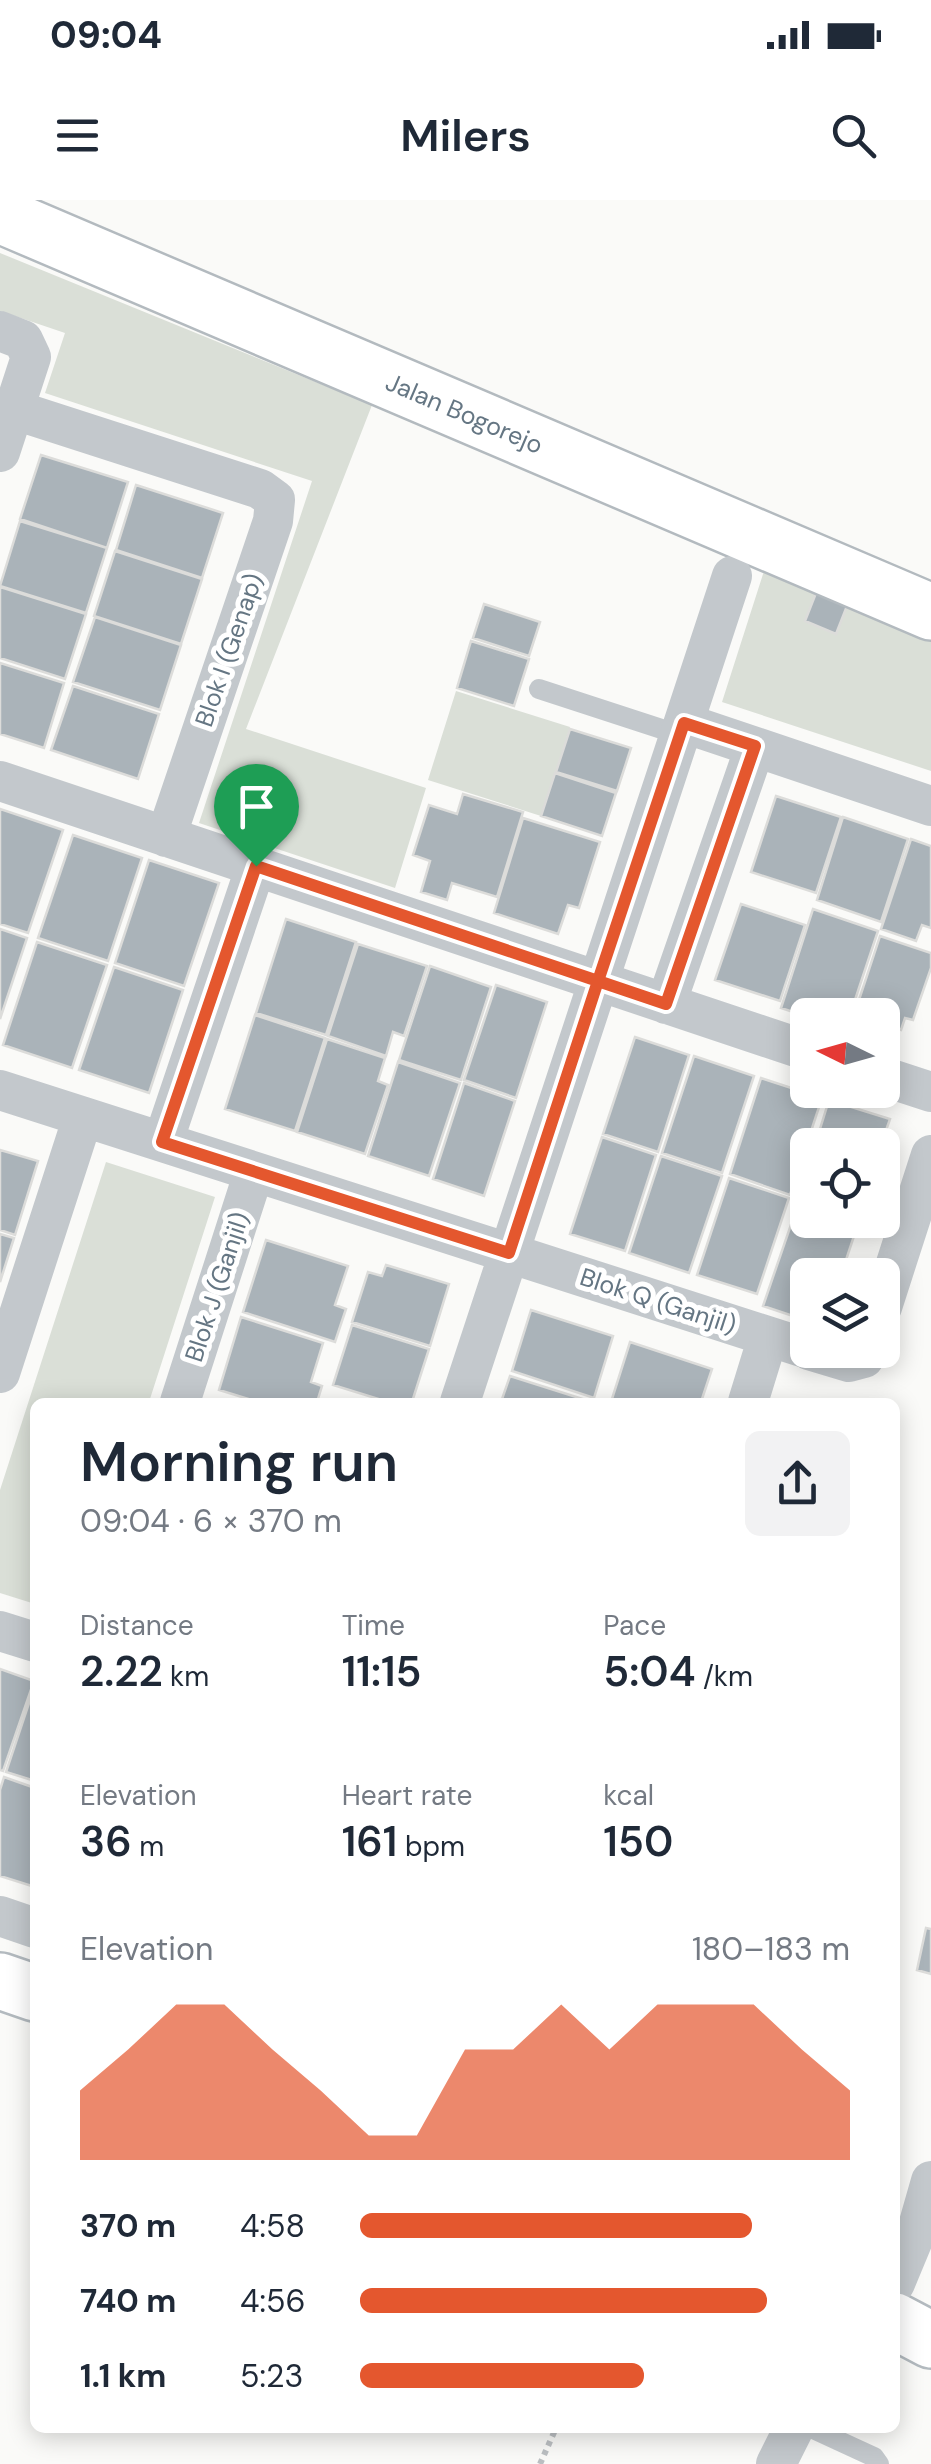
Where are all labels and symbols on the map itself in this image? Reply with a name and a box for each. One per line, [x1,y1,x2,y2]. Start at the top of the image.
street label: Jalan Bogorejo [381,365,548,461]
street label: Blok I (Genap) [187,569,271,731]
pin [214,764,299,867]
north arrow [790,998,900,1108]
street label: Blok J (Ganjil) [177,1208,257,1366]
street label: Blok Q (Ganjil) [576,1260,740,1342]

